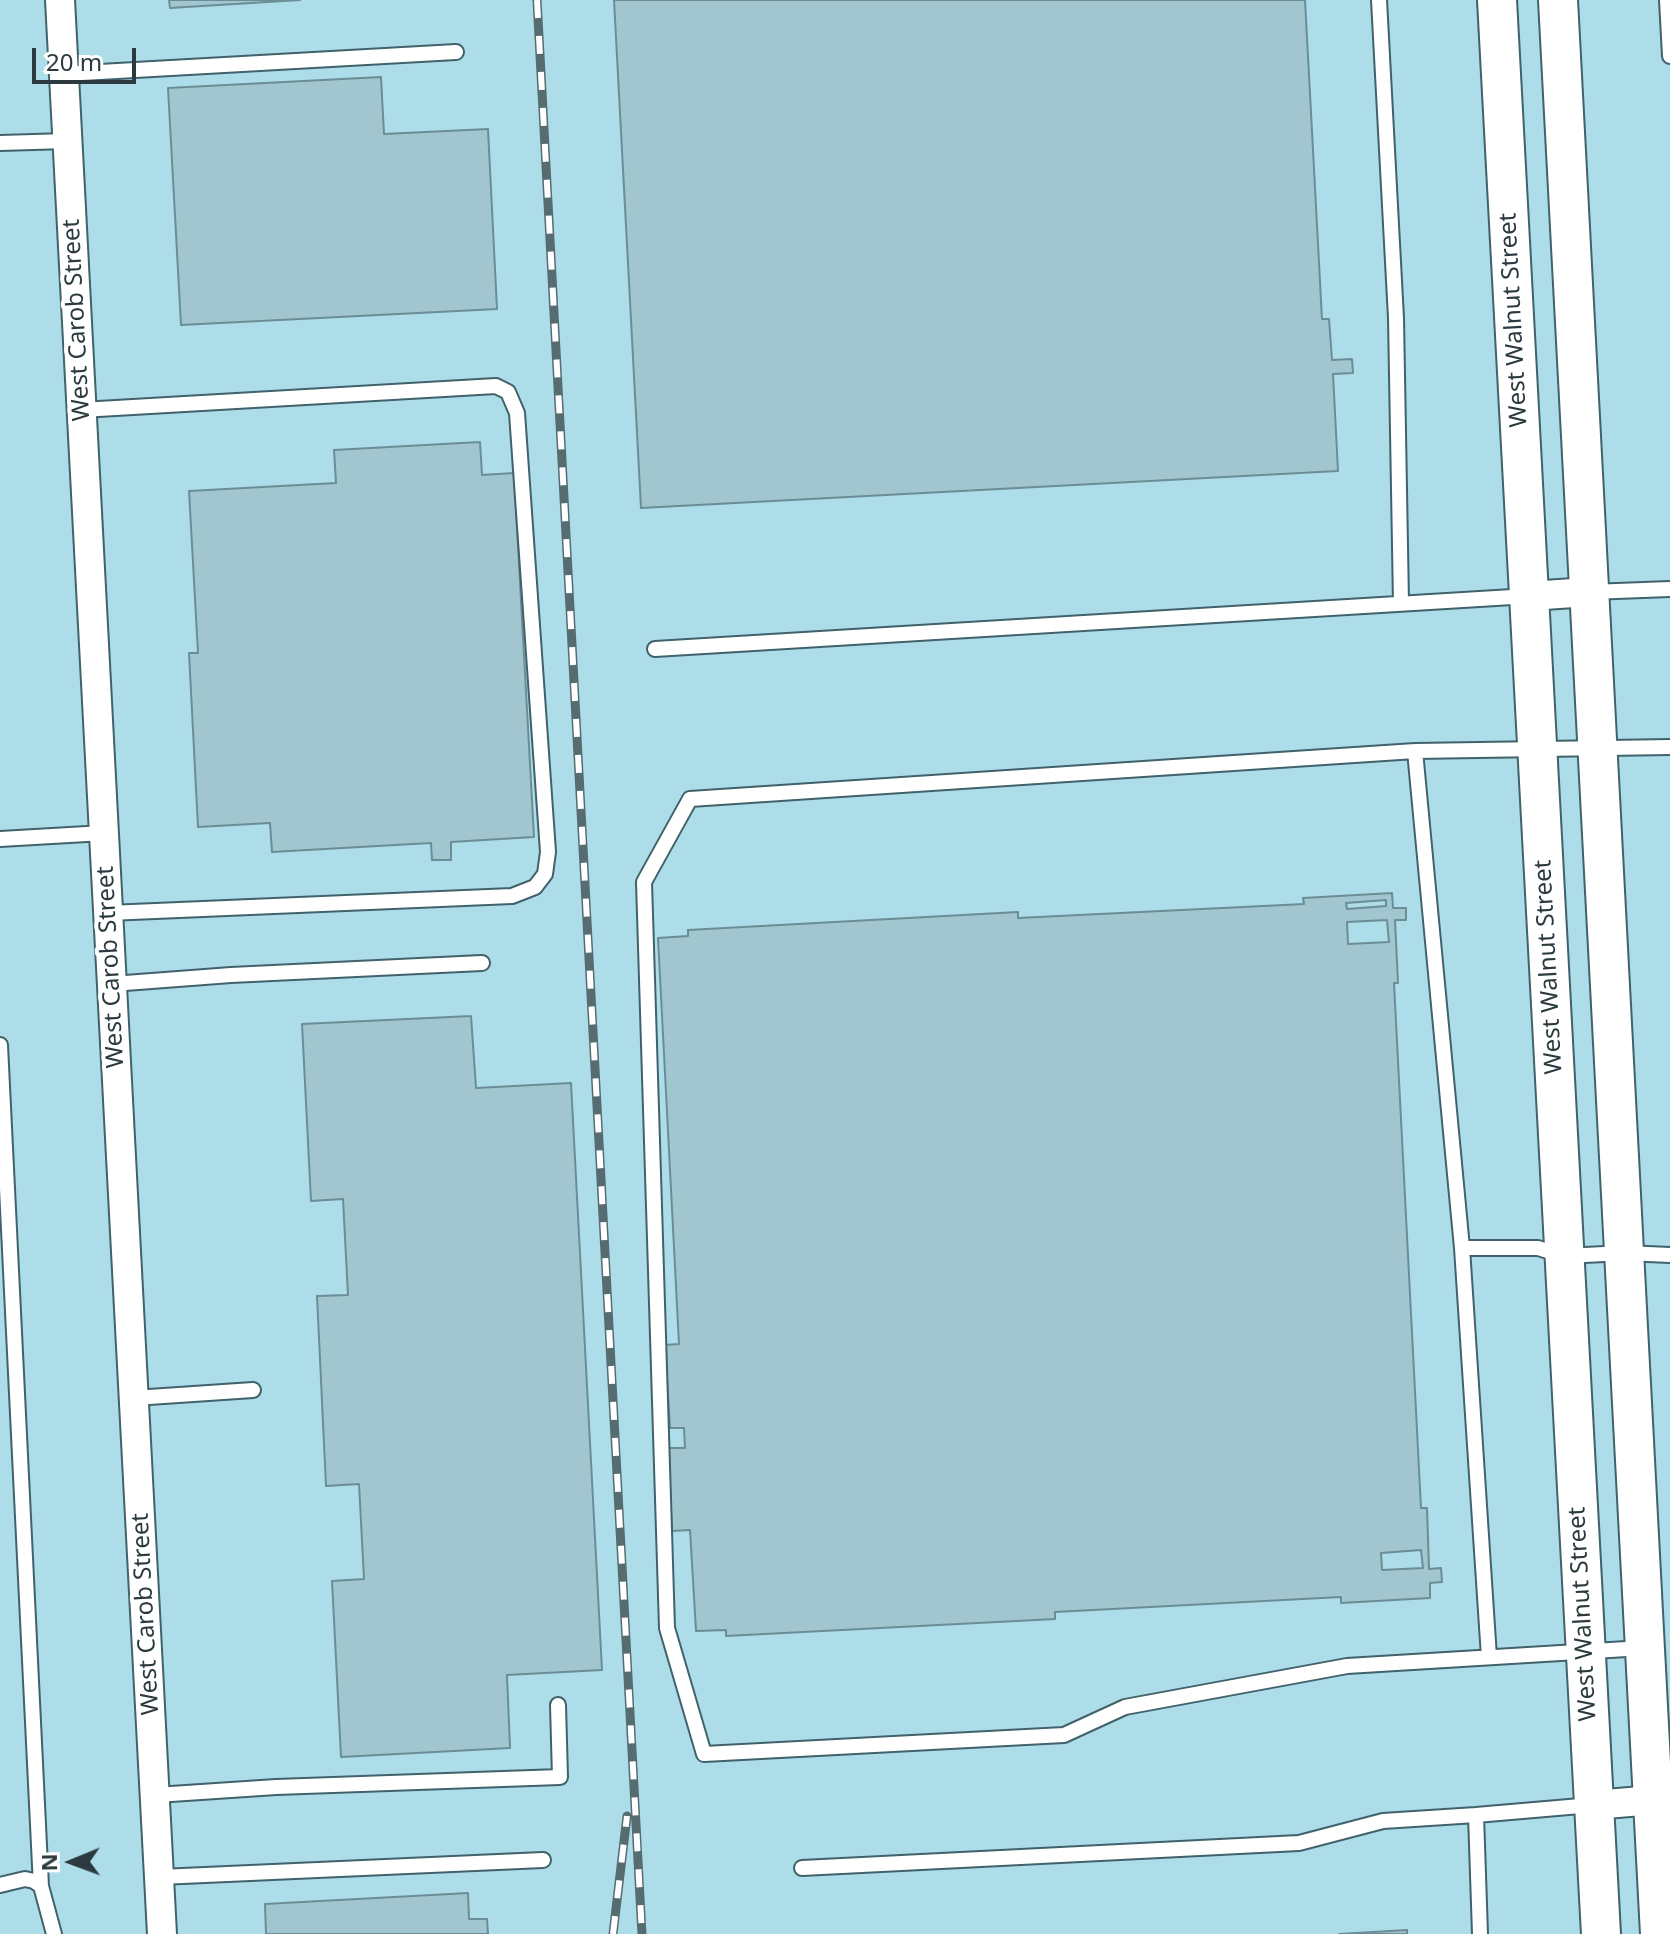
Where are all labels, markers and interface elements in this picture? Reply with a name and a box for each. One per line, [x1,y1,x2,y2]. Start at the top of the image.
scale bar [36,32,140,82]
text: 20 m [46,45,102,78]
street label: West Walnut Street [1494,212,1534,428]
street label: West Carob Street [57,218,97,422]
street label: West Walnut Street [1529,859,1569,1075]
street label: West Carob Street [91,865,131,1069]
street label: West Walnut Street [1563,1506,1603,1722]
street label: West Carob Street [126,1512,166,1716]
north arrow [32,1822,112,1902]
text: N [33,1853,63,1872]

